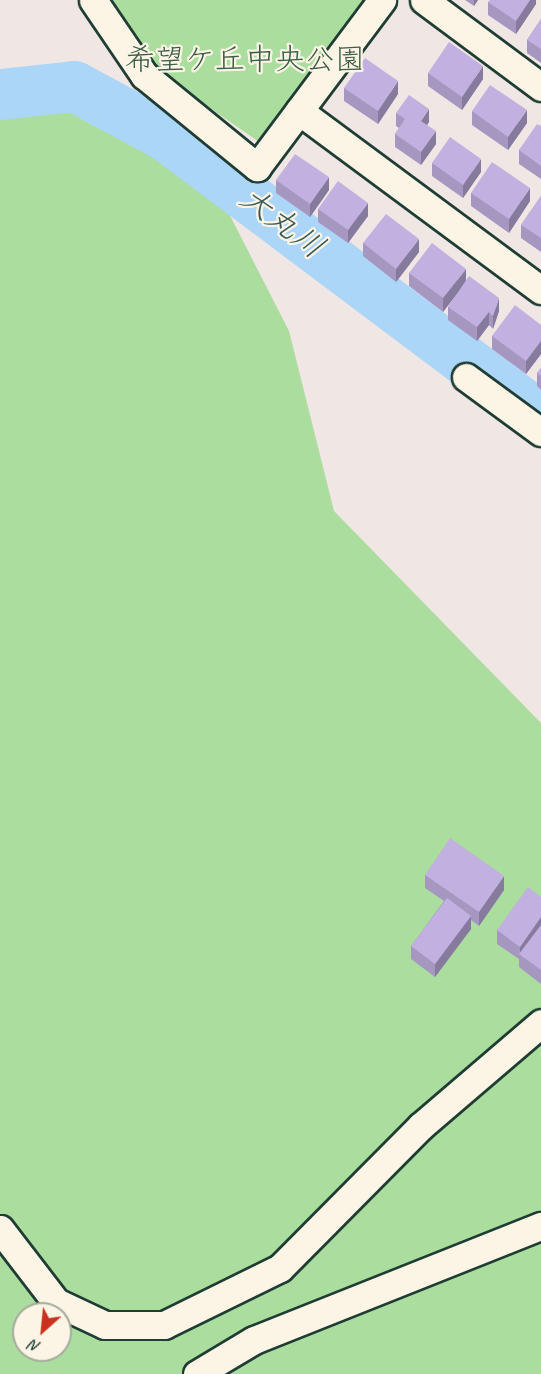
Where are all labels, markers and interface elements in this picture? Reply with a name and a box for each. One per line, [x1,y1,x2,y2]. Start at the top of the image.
park label: 希望ケ丘中央公園 [125,41,365,77]
water label: 大丸川 [232,179,332,267]
north arrow [12,1302,72,1362]
text: N [26,1335,44,1357]

